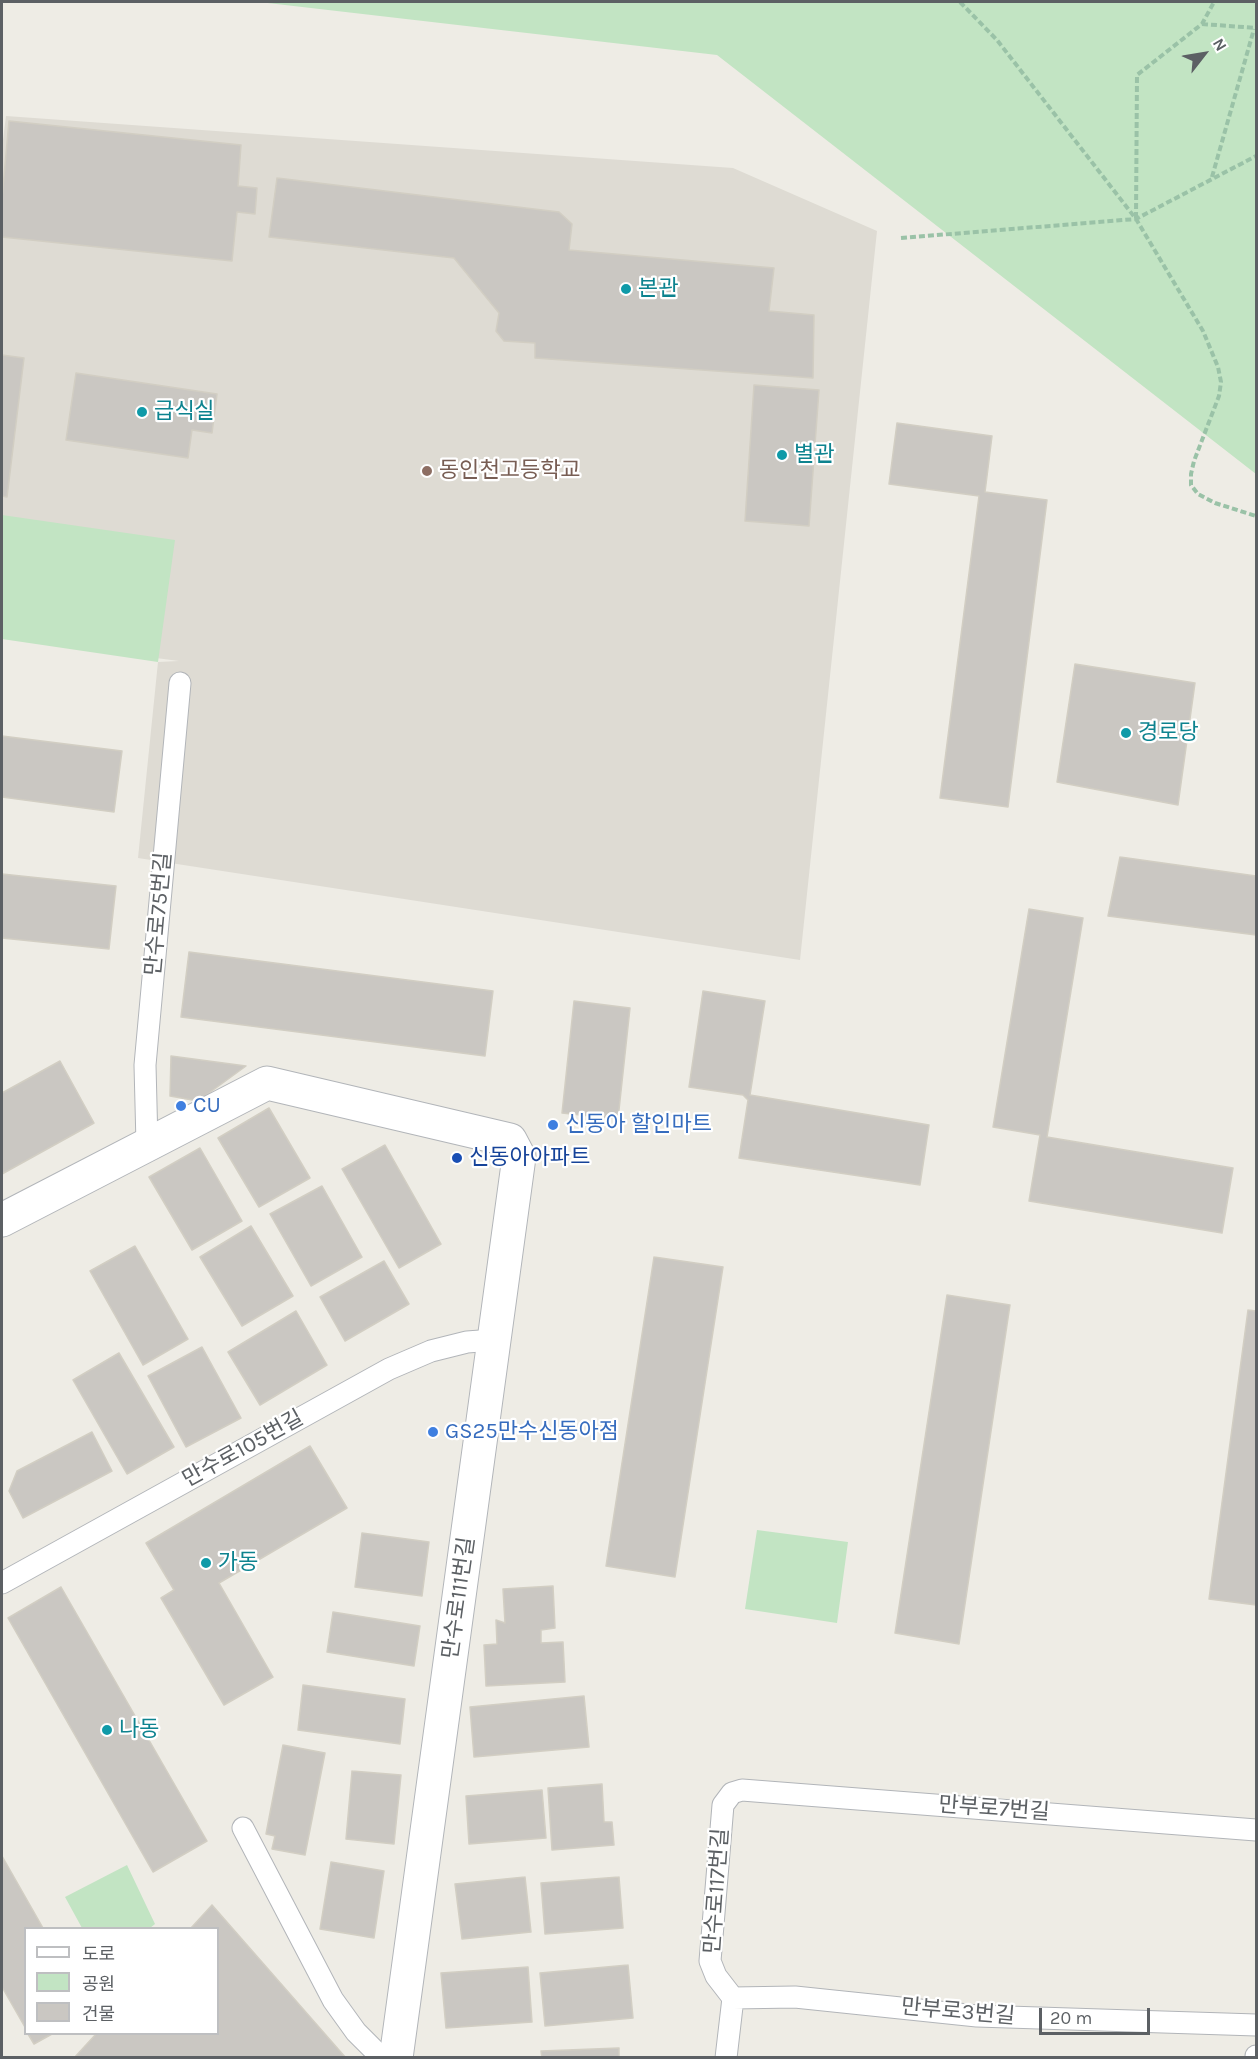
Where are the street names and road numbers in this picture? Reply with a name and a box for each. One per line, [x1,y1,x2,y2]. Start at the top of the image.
street label: 만수로75번길 [140,851,178,977]
street label: 만수로105번길 [178,1405,308,1493]
street label: 만수로111번길 [437,1535,481,1661]
street label: 만부로7번길 [937,1792,1051,1826]
street label: 만수로117번길 [699,1827,735,1955]
street label: 만부로3번길 [900,1994,1016,2030]

